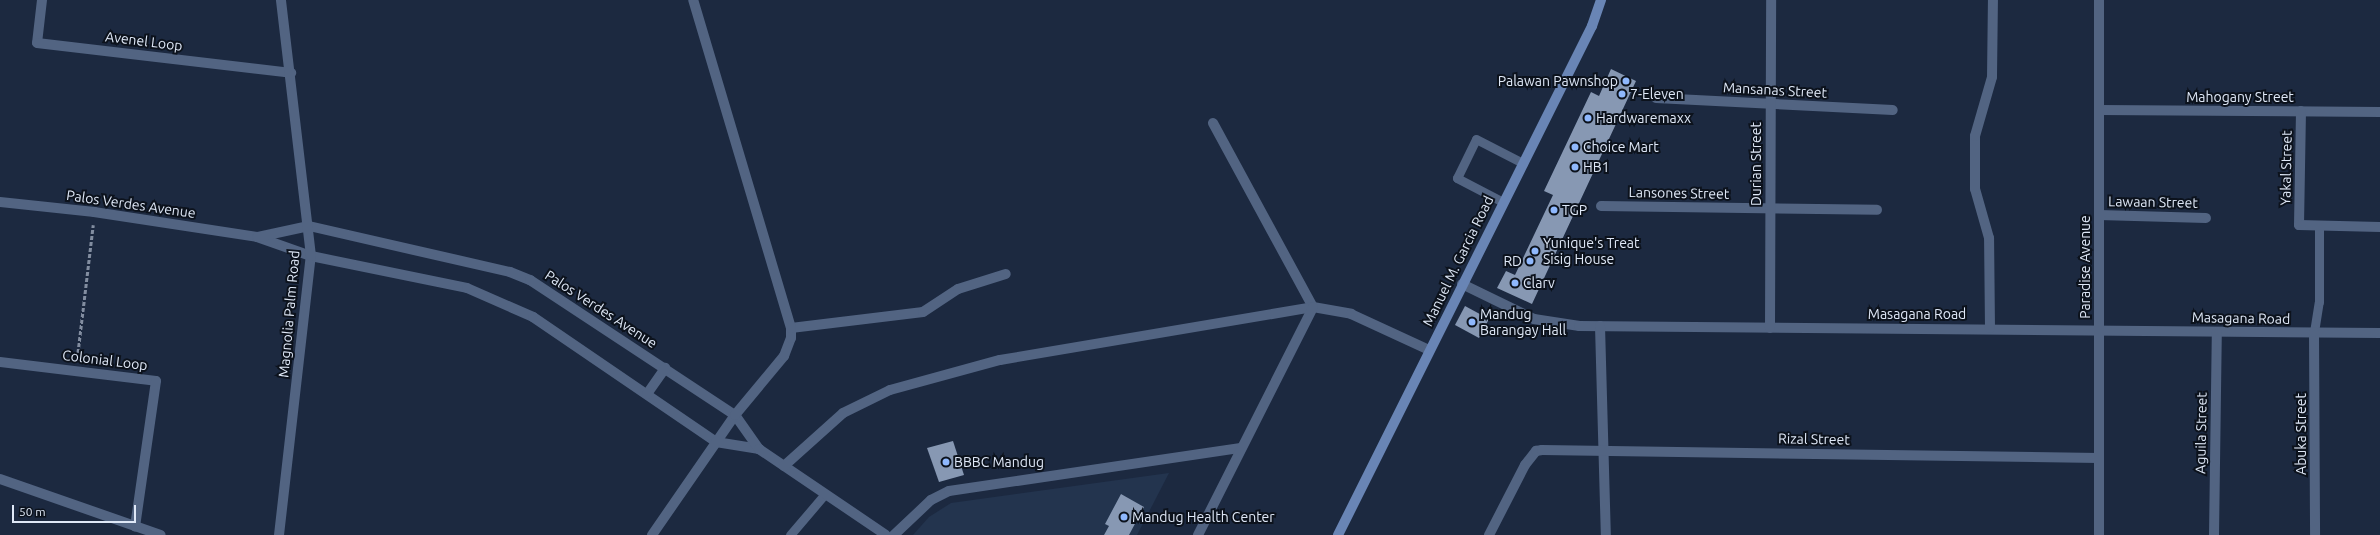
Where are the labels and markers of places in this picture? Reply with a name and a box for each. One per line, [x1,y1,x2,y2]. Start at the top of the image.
place label: Palawan Pawnshop [1498,73,1618,89]
marker: Palawan Pawnshop [1621,76,1631,86]
place label: 7-Eleven [1630,86,1684,102]
marker: 7-Eleven [1617,89,1627,99]
place label: Hardwaremaxx [1596,110,1691,126]
marker: Hardwaremaxx [1583,113,1593,123]
place label: Choice Mart [1583,139,1659,155]
marker: Choice Mart [1570,142,1580,152]
place label: HB1 [1583,159,1610,175]
marker: HB1 [1570,162,1580,172]
place label: TGP [1562,202,1587,218]
marker: TGP [1549,205,1559,215]
place label: Yunique's Treat Sisig House [1543,235,1640,268]
marker: Yunique's Treat Sisig House [1530,246,1540,256]
place label: RD [1503,253,1522,269]
marker: RD [1525,256,1535,266]
place label: Clarv [1523,275,1555,291]
marker: Clarv [1510,278,1520,288]
place label: Mandug Barangay Hall [1480,306,1566,338]
marker: Mandug Barangay Hall [1467,317,1477,327]
place label: BBBC Mandug [954,454,1044,470]
marker: BBBC Mandug [941,457,951,467]
place label: Mandug Health Center [1132,509,1275,525]
marker: Mandug Health Center [1119,512,1129,522]

